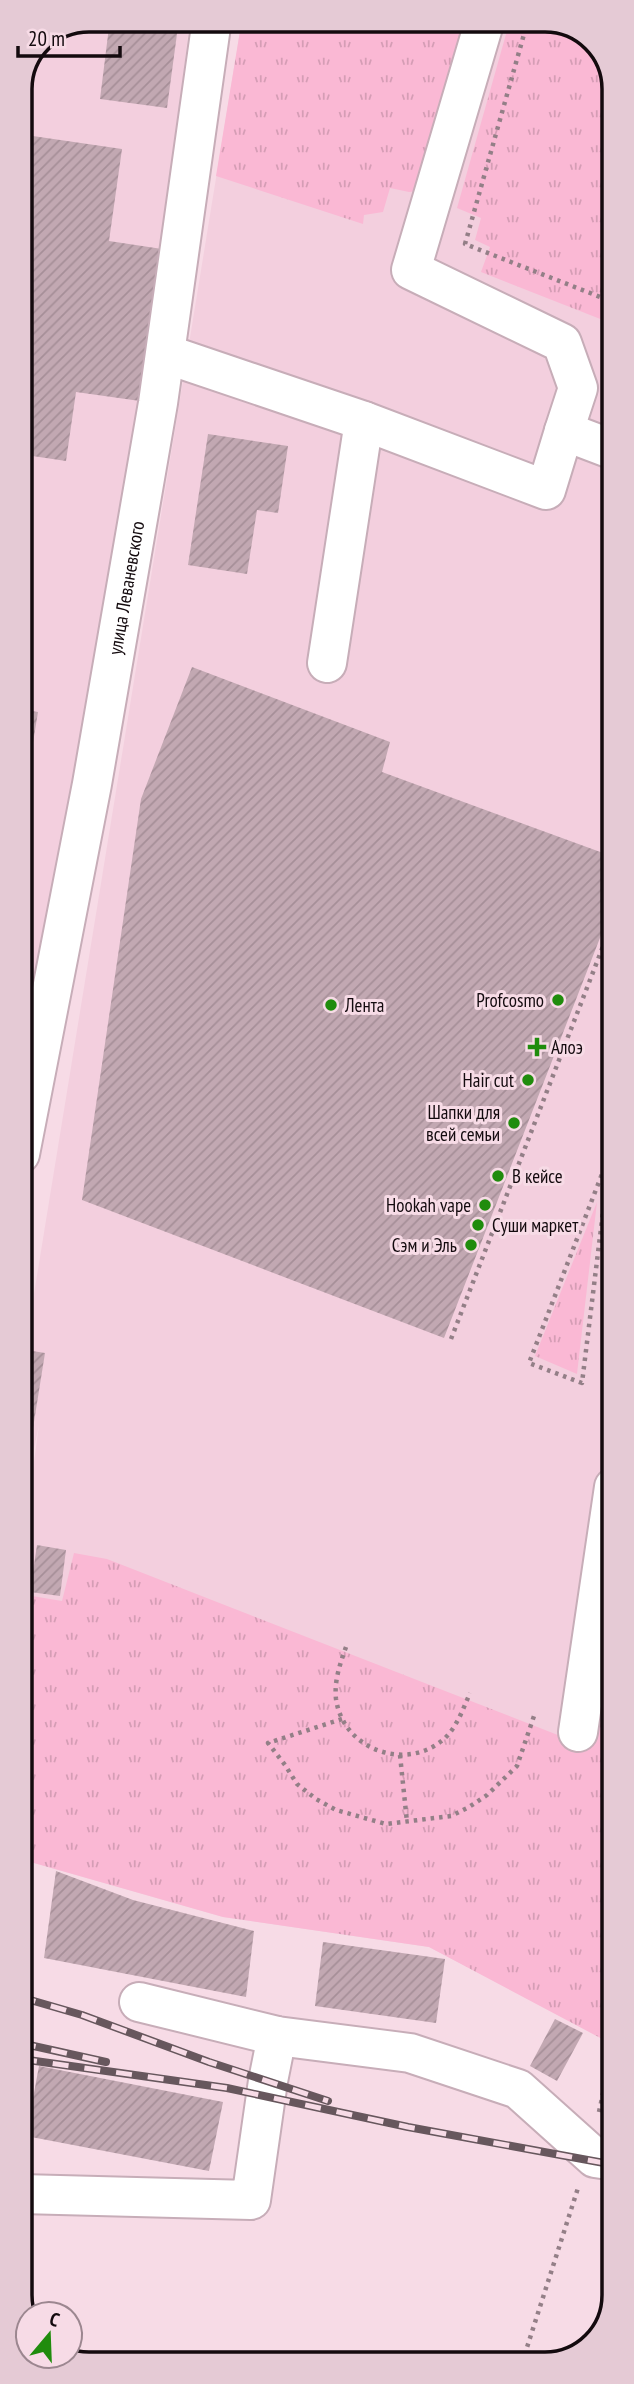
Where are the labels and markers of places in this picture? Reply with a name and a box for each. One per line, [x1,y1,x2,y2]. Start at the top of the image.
place label: Profcosmo [476,988,544,1012]
marker: Profcosmo [550,992,566,1008]
place label: Лента [344,993,384,1017]
marker: Лента [323,997,339,1013]
place label: Алоэ [551,1035,583,1059]
marker: Алоэ [529,1039,545,1055]
place label: Hair cut [463,1068,515,1092]
marker: Hair cut [520,1072,536,1088]
place label: Шапки для всей семьи [426,1100,500,1146]
marker: Шапки для всей семьи [506,1115,522,1131]
place label: В кейсе [512,1164,563,1188]
marker: В кейсе [490,1168,506,1184]
place label: Hookah vape [386,1193,471,1217]
marker: Hookah vape [477,1197,493,1213]
place label: Суши маркет [492,1213,579,1237]
marker: Суши маркет [470,1217,486,1233]
place label: Сэм и Эль [392,1233,457,1257]
marker: Сэм и Эль [463,1237,479,1253]

